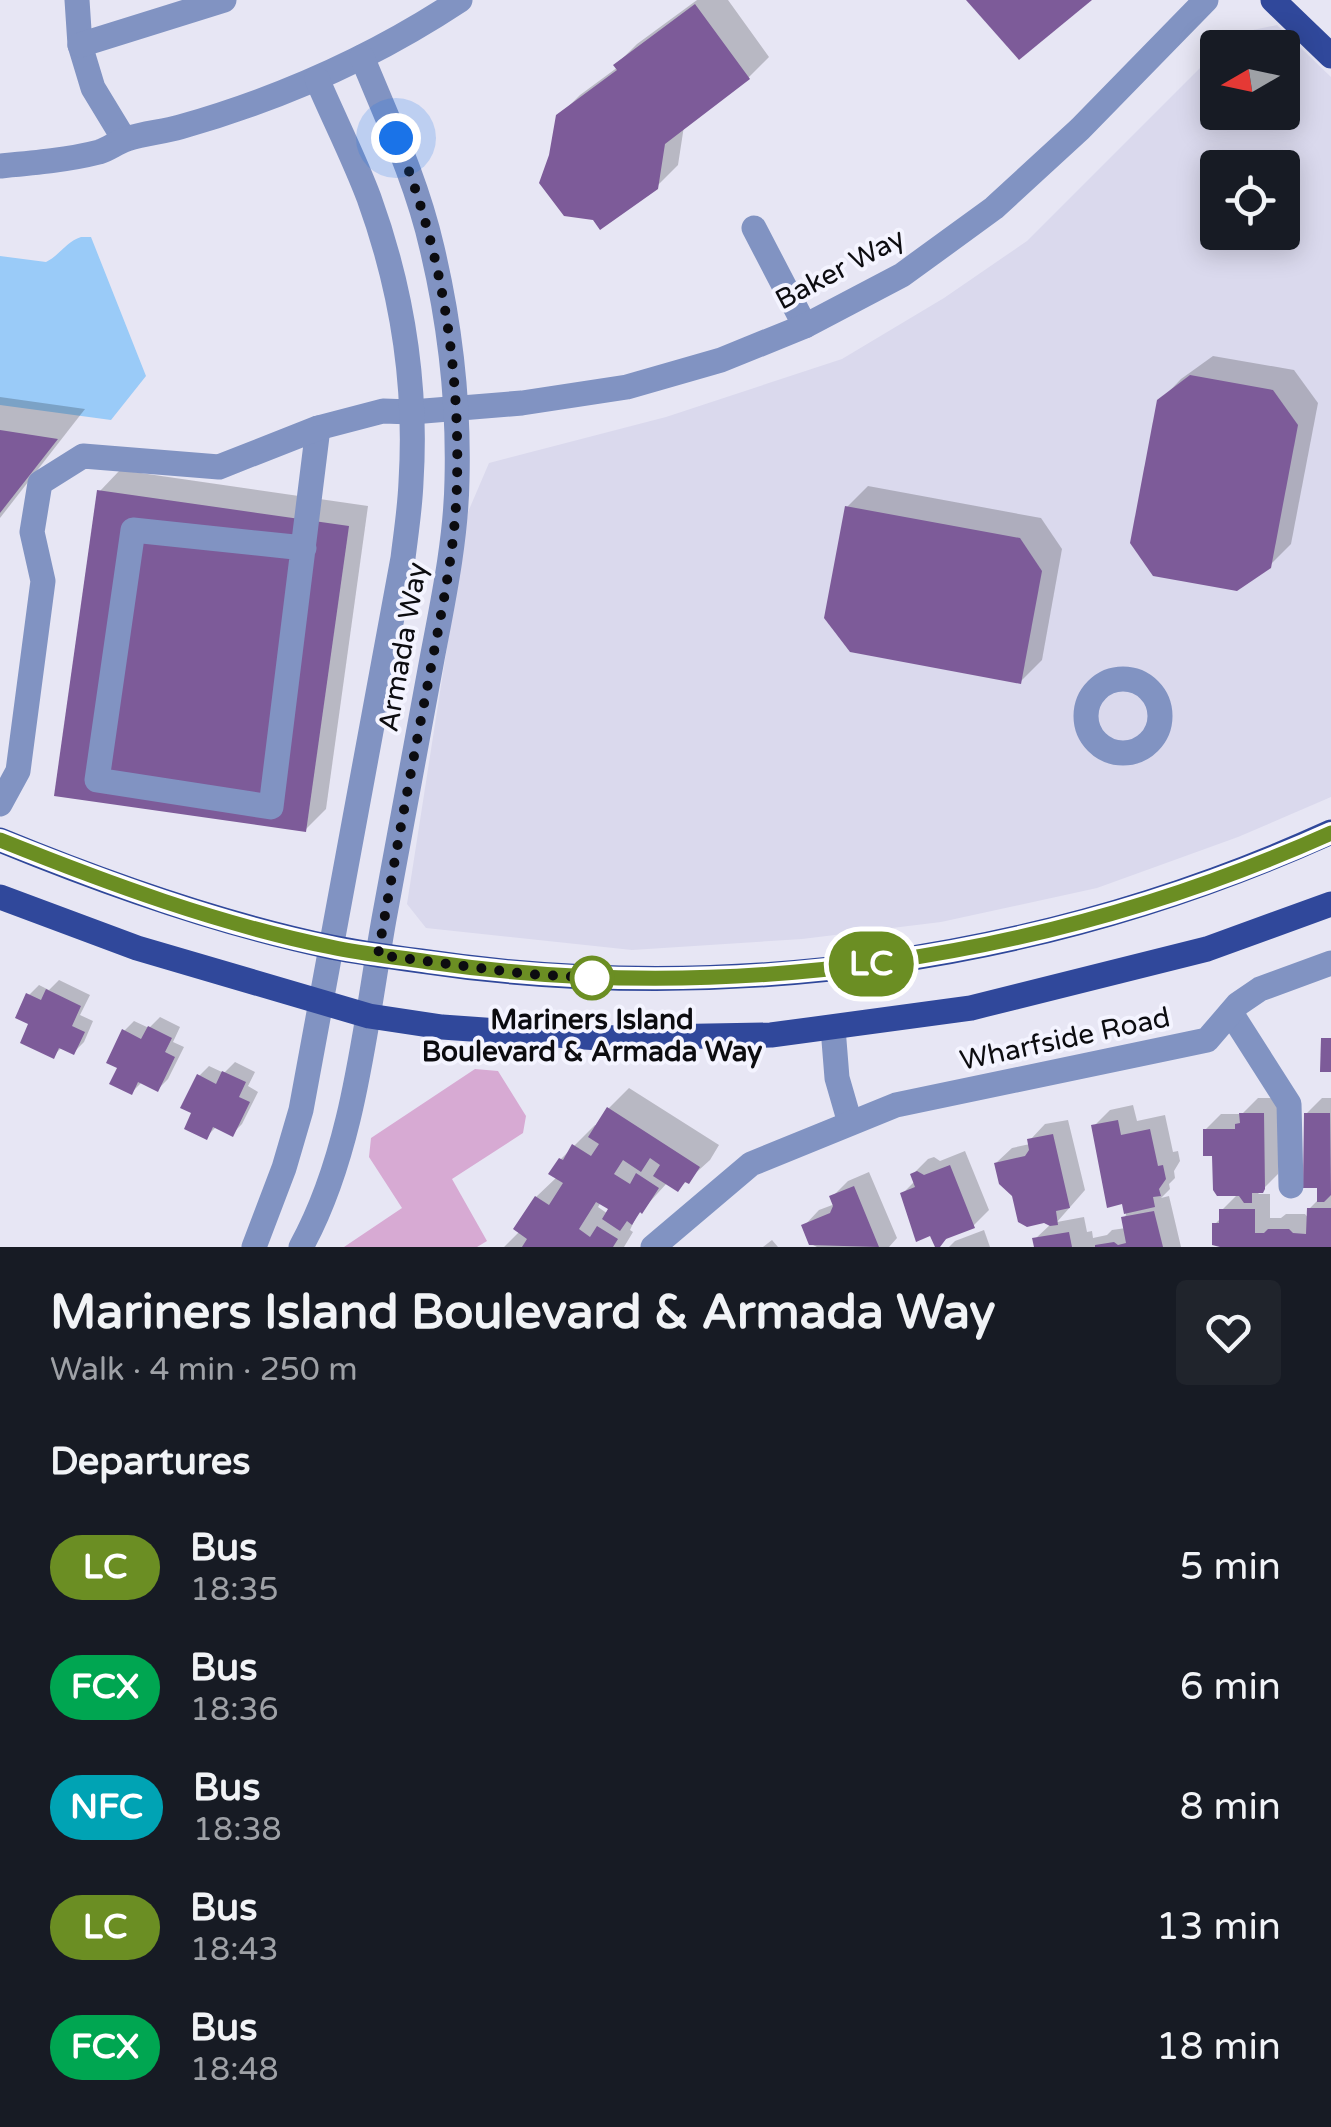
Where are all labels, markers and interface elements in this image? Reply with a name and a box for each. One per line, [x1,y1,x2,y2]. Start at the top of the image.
north arrow [1200,30,1300,130]
map controls [1200,30,1300,250]
your location [371,113,421,163]
button: locate [1200,150,1300,250]
street label: Baker Way [769,221,911,317]
street label: Armada Way [371,560,435,734]
line badge: LC [826,932,916,996]
text: LC [849,943,893,985]
marker: Mariners Island Boulevard & Armada Way [571,957,613,999]
street label: Wharfside Road [957,1000,1173,1078]
place label: Mariners Island Boulevard & Armada Way [422,1003,762,1069]
button: heart [1176,1280,1281,1385]
text: Mariners Island Boulevard & Armada Way [50,1284,995,1342]
text: Walk · 4 min · 250 m [50,1351,358,1389]
text: Departures [50,1439,251,1485]
text: Bus [190,1525,257,1571]
text: 5 min [1180,1544,1281,1590]
text: LC [83,1546,127,1588]
text: 18:35 [190,1571,279,1609]
text: Bus [190,1645,257,1691]
text: 6 min [1180,1664,1281,1710]
text: FCX [71,1666,139,1708]
text: 18:36 [190,1691,279,1729]
text: Bus [193,1765,260,1811]
text: 8 min [1180,1784,1281,1830]
text: NFC [70,1786,143,1828]
text: 18:38 [193,1811,282,1849]
text: Bus [190,1885,257,1931]
text: 13 min [1156,1904,1281,1950]
text: LC [83,1906,127,1948]
text: 18:43 [190,1931,279,1969]
text: Bus [190,2005,257,2051]
text: 18 min [1156,2024,1281,2070]
text: FCX [71,2026,139,2068]
text: 18:48 [190,2051,279,2089]

